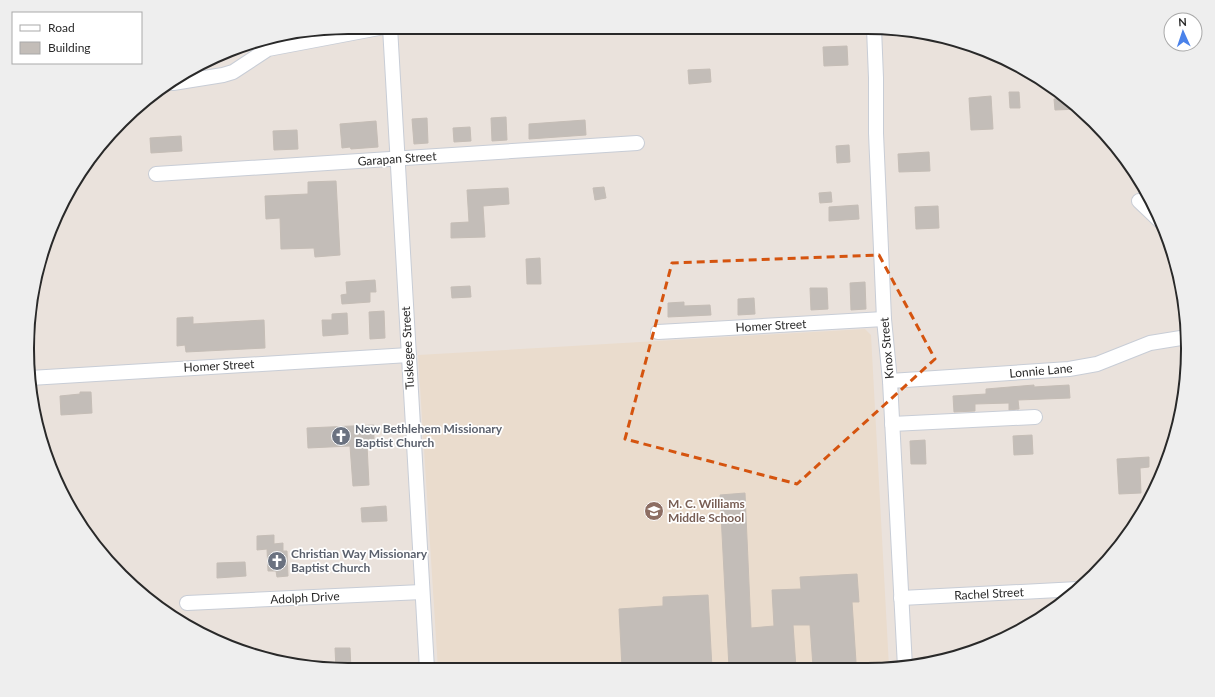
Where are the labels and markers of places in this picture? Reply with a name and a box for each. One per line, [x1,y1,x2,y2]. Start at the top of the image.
place label: New Bethlehem Missionary Baptist Church [355,421,503,450]
church icon: New Bethlehem Missionary Baptist Church [330,425,352,447]
place label: M. C. Williams Middle School [668,496,745,525]
school or university icon: M. C. Williams Middle School [643,500,665,522]
place label: Christian Way Missionary Baptist Church [291,546,428,575]
church icon: Christian Way Missionary Baptist Church [266,550,288,572]

